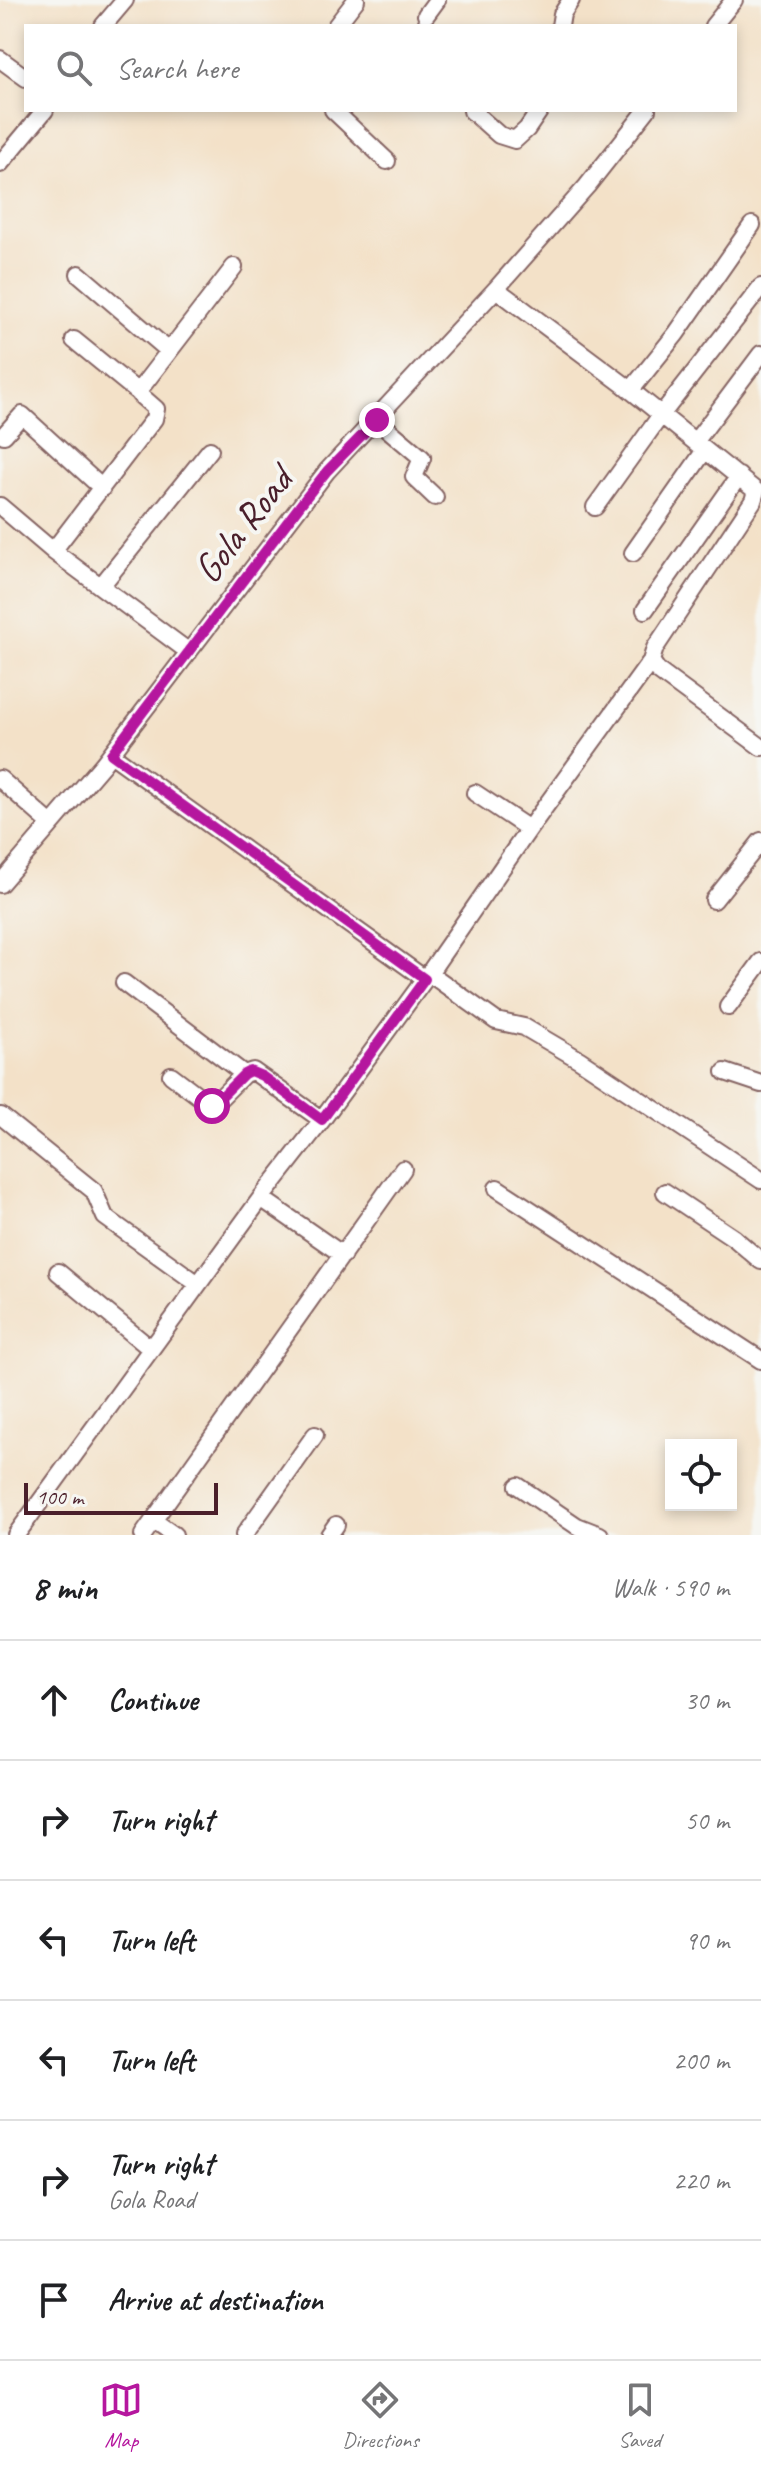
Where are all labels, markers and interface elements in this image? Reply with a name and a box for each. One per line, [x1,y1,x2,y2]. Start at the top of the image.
search box [24,24,737,112]
icon: search [52,46,96,90]
text: Search here [116,49,238,87]
route end [359,402,395,438]
street label: Gola Road [182,452,308,593]
route start [194,1088,230,1124]
map controls [665,1439,737,1511]
button: locate [665,1439,737,1511]
scale bar [24,1479,218,1515]
text: 100 m [36,1483,83,1511]
text: 8 min [32,1566,97,1609]
text: Walk · 590 m [612,1571,729,1604]
icon: ahead [32,1678,76,1722]
text: Continue [108,1681,198,1719]
text: 30 m [685,1684,729,1717]
icon: right [32,1798,76,1842]
text: Turn right [108,1801,213,1839]
text: 50 m [685,1804,729,1837]
icon: left [32,1918,76,1962]
text: Turn left [108,1921,195,1959]
text: 90 m [685,1924,729,1957]
icon: left [32,2038,76,2082]
text: Turn left [108,2041,195,2079]
text: 200 m [673,2044,729,2077]
text: Turn right [108,2145,213,2183]
icon: right [32,2158,76,2202]
text: 220 m [673,2164,729,2197]
text: Gola Road [108,2183,195,2216]
icon: arrive [32,2278,76,2322]
text: Arrive at destination [108,2281,323,2319]
tab: Map [99,2378,143,2454]
tab: Directions [342,2378,419,2454]
tab: Saved [618,2378,662,2454]

